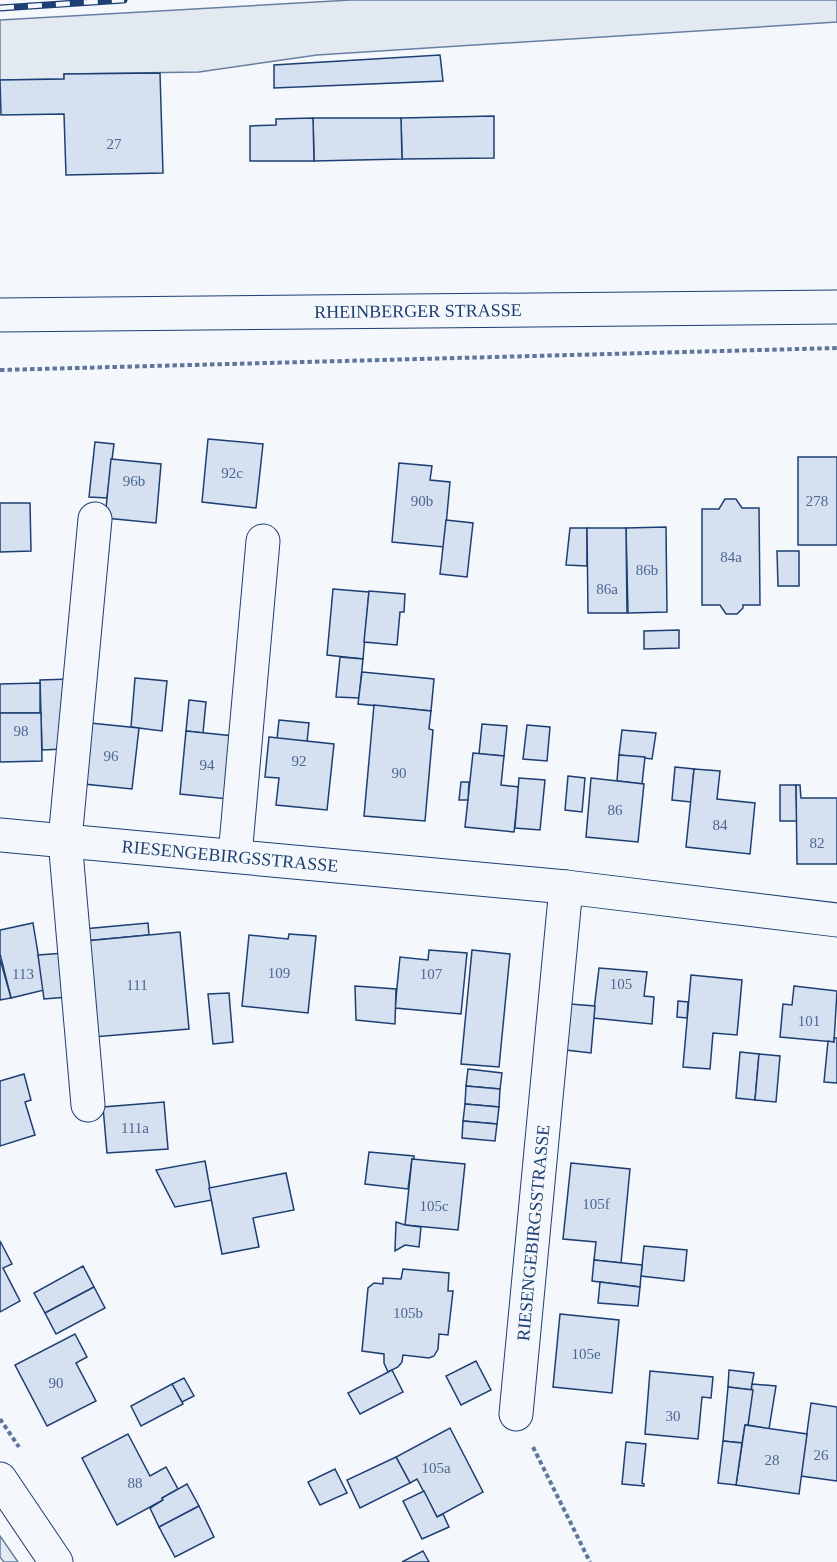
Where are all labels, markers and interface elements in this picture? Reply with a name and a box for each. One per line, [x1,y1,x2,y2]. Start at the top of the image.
house number: 27 [107,136,122,152]
street label: RHEINBERGER STRASSE [314,300,522,322]
house number: 92c [221,465,243,481]
house number: 96b [123,473,145,489]
house number: 90b [411,493,433,509]
house number: 278 [806,493,828,509]
house number: 84a [720,549,742,565]
house number: 86b [636,562,658,578]
house number: 86a [596,581,618,597]
house number: 98 [14,723,29,739]
house number: 96 [104,748,119,764]
house number: 92 [292,753,307,769]
house number: 94 [200,757,215,773]
house number: 90 [392,765,407,781]
house number: 86 [608,802,623,818]
house number: 84 [713,817,728,833]
house number: 82 [810,835,825,851]
street label: RIESENGEBIRGSSTRASSE [121,836,339,876]
house number: 109 [268,965,290,981]
house number: 113 [12,966,34,982]
house number: 107 [420,966,443,982]
house number: 105 [610,976,632,992]
house number: 111 [126,977,148,993]
house number: 101 [798,1013,820,1029]
house number: 111a [121,1120,149,1136]
street label: RIESENGEBIRGSSTRASSE [513,1124,553,1342]
house number: 105f [582,1196,610,1212]
house number: 105c [419,1198,449,1214]
house number: 105b [393,1305,423,1321]
house number: 105e [571,1346,601,1362]
house number: 90 [49,1375,64,1391]
house number: 30 [666,1408,681,1424]
house number: 26 [814,1447,829,1463]
house number: 28 [765,1452,780,1468]
house number: 105a [421,1460,451,1476]
house number: 88 [128,1475,143,1491]

